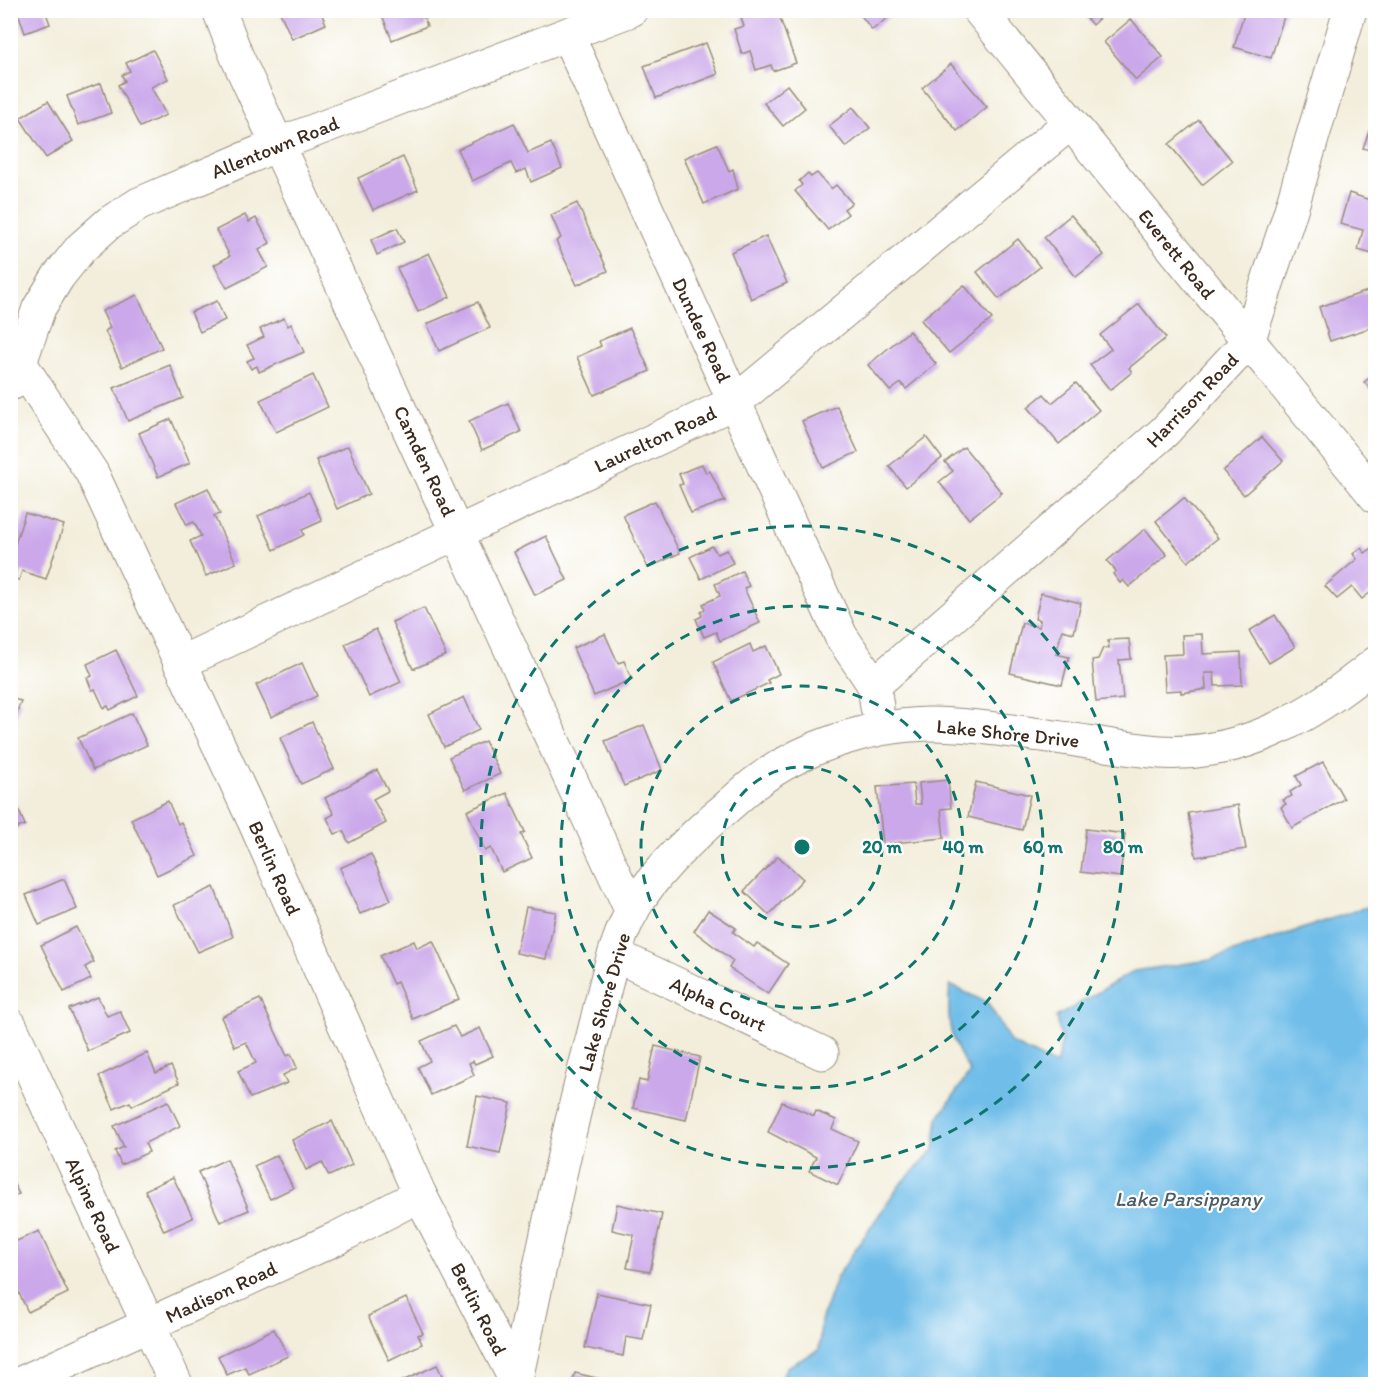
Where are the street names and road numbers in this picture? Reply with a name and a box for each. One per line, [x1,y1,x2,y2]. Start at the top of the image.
street label: Allentown Road [208,110,342,184]
street label: Everett Road [1133,204,1221,304]
street label: Dundee Road [667,274,737,386]
street label: Harrison Road [1141,347,1243,452]
street label: Laurelton Road [590,400,720,478]
street label: Camden Road [389,402,461,520]
street label: Lake Shore Drive [935,714,1081,752]
street label: Berlin Road [244,817,306,919]
street label: Lake Shore Drive [573,930,635,1074]
street label: Alpha Court [666,971,770,1037]
street label: Alpine Road [60,1153,126,1257]
street label: Madison Road [161,1256,281,1328]
street label: Berlin Road [445,1259,513,1359]

